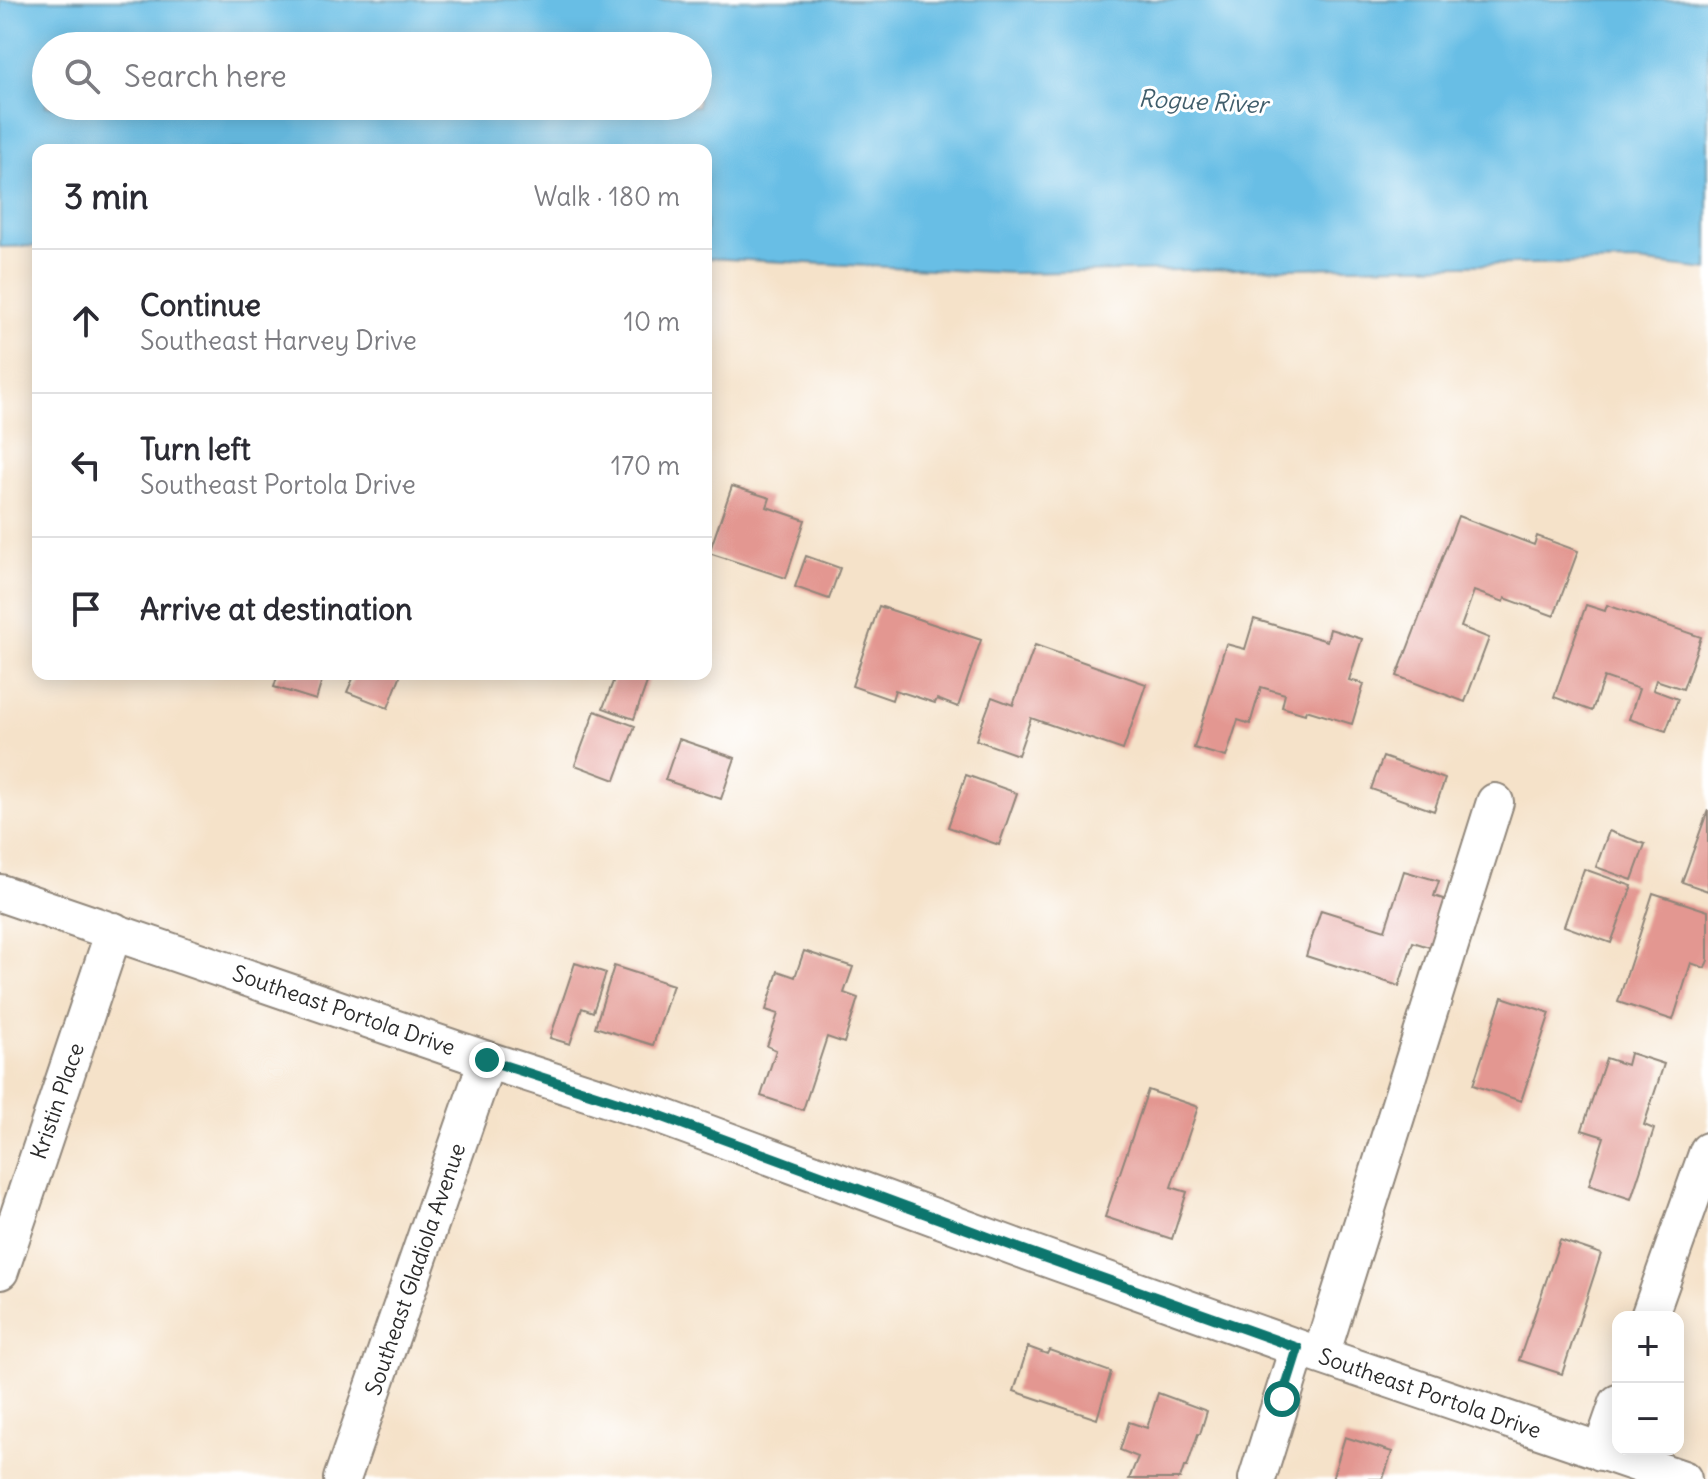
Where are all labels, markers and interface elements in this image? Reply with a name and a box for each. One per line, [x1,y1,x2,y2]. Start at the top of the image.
search box [32,32,712,120]
icon: search [60,54,104,98]
text: Search here [124,57,287,95]
water label: Rogue River [1138,83,1272,120]
text: 3 min [64,175,149,218]
text: Walk · 180 m [534,180,680,213]
text: Continue [140,286,261,324]
icon: ahead [64,299,108,343]
text: 10 m [624,305,680,338]
text: Southeast Harvey Drive [140,324,417,357]
text: Turn left [140,430,251,468]
icon: left [64,443,108,487]
text: 170 m [611,449,680,482]
text: Southeast Portola Drive [140,468,416,501]
icon: arrive [64,587,108,631]
text: Arrive at destination [140,590,412,628]
street label: Southeast Portola Drive [229,959,459,1061]
street label: Kristin Place [24,1039,90,1163]
route end [469,1042,505,1078]
street label: Southeast Gladiola Avenue [359,1139,471,1399]
map controls [1612,1311,1684,1455]
button: + [1612,1311,1684,1383]
street label: Southeast Portola Drive [1315,1342,1545,1444]
route start [1264,1381,1300,1417]
button: − [1612,1383,1684,1455]

